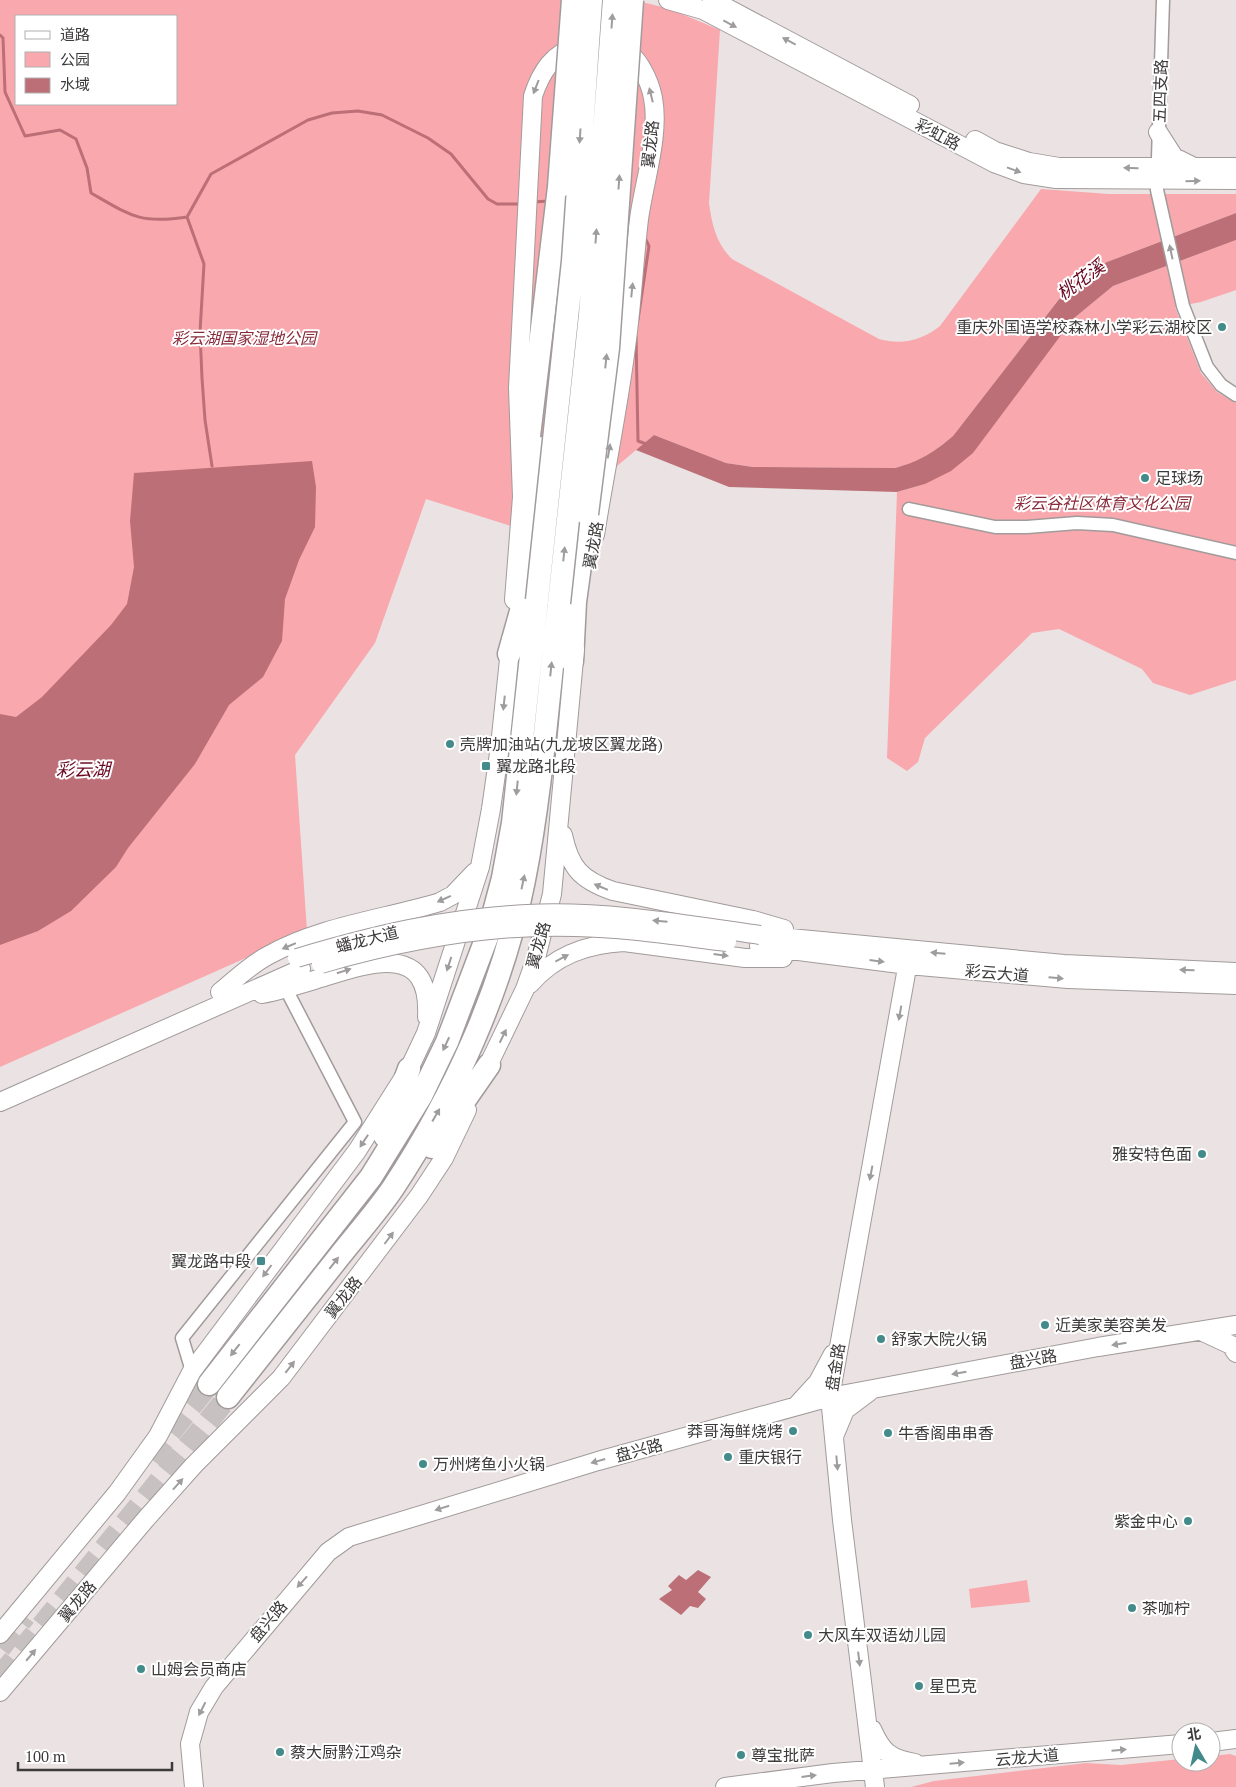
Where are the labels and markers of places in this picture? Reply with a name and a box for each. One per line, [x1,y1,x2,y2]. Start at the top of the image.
place label: 重庆外国语学校森林小学彩云湖校区 [956,316,1212,338]
marker: 重庆外国语学校森林小学彩云湖校区 [1216,321,1228,333]
place label: 足球场 [1155,467,1203,489]
marker: 足球场 [1139,472,1151,484]
place label: 壳牌加油站(九龙坡区翼龙路) [460,733,663,755]
marker: 壳牌加油站(九龙坡区翼龙路) [444,738,456,750]
place label: 翼龙路北段 [496,755,576,777]
marker: 翼龙路北段 [480,760,492,772]
place label: 雅安特色面 [1112,1143,1192,1165]
marker: 雅安特色面 [1196,1148,1208,1160]
place label: 翼龙路中段 [171,1250,251,1272]
marker: 翼龙路中段 [255,1255,267,1267]
place label: 近美家美容美发 [1055,1314,1167,1336]
marker: 近美家美容美发 [1039,1319,1051,1331]
place label: 舒家大院火锅 [891,1328,987,1350]
marker: 舒家大院火锅 [875,1333,887,1345]
place label: 莽哥海鲜烧烤 [687,1420,783,1442]
place label: 牛香阁串串香 [898,1422,994,1444]
marker: 莽哥海鲜烧烤 [787,1425,799,1437]
marker: 牛香阁串串香 [882,1427,894,1439]
place label: 重庆银行 [738,1446,802,1468]
marker: 重庆银行 [722,1451,734,1463]
place label: 万州烤鱼小火锅 [433,1453,545,1475]
marker: 万州烤鱼小火锅 [417,1458,429,1470]
place label: 紫金中心 [1114,1510,1178,1532]
marker: 紫金中心 [1182,1515,1194,1527]
place label: 茶咖柠 [1142,1597,1190,1619]
marker: 茶咖柠 [1126,1602,1138,1614]
place label: 大风车双语幼儿园 [818,1624,946,1646]
marker: 大风车双语幼儿园 [802,1629,814,1641]
place label: 山姆会员商店 [151,1658,247,1680]
marker: 山姆会员商店 [135,1663,147,1675]
place label: 星巴克 [929,1675,977,1697]
marker: 星巴克 [913,1680,925,1692]
place label: 蔡大厨黔江鸡杂 [290,1741,402,1763]
place label: 尊宝批萨 [751,1744,815,1766]
marker: 蔡大厨黔江鸡杂 [274,1746,286,1758]
marker: 尊宝批萨 [735,1749,747,1761]

